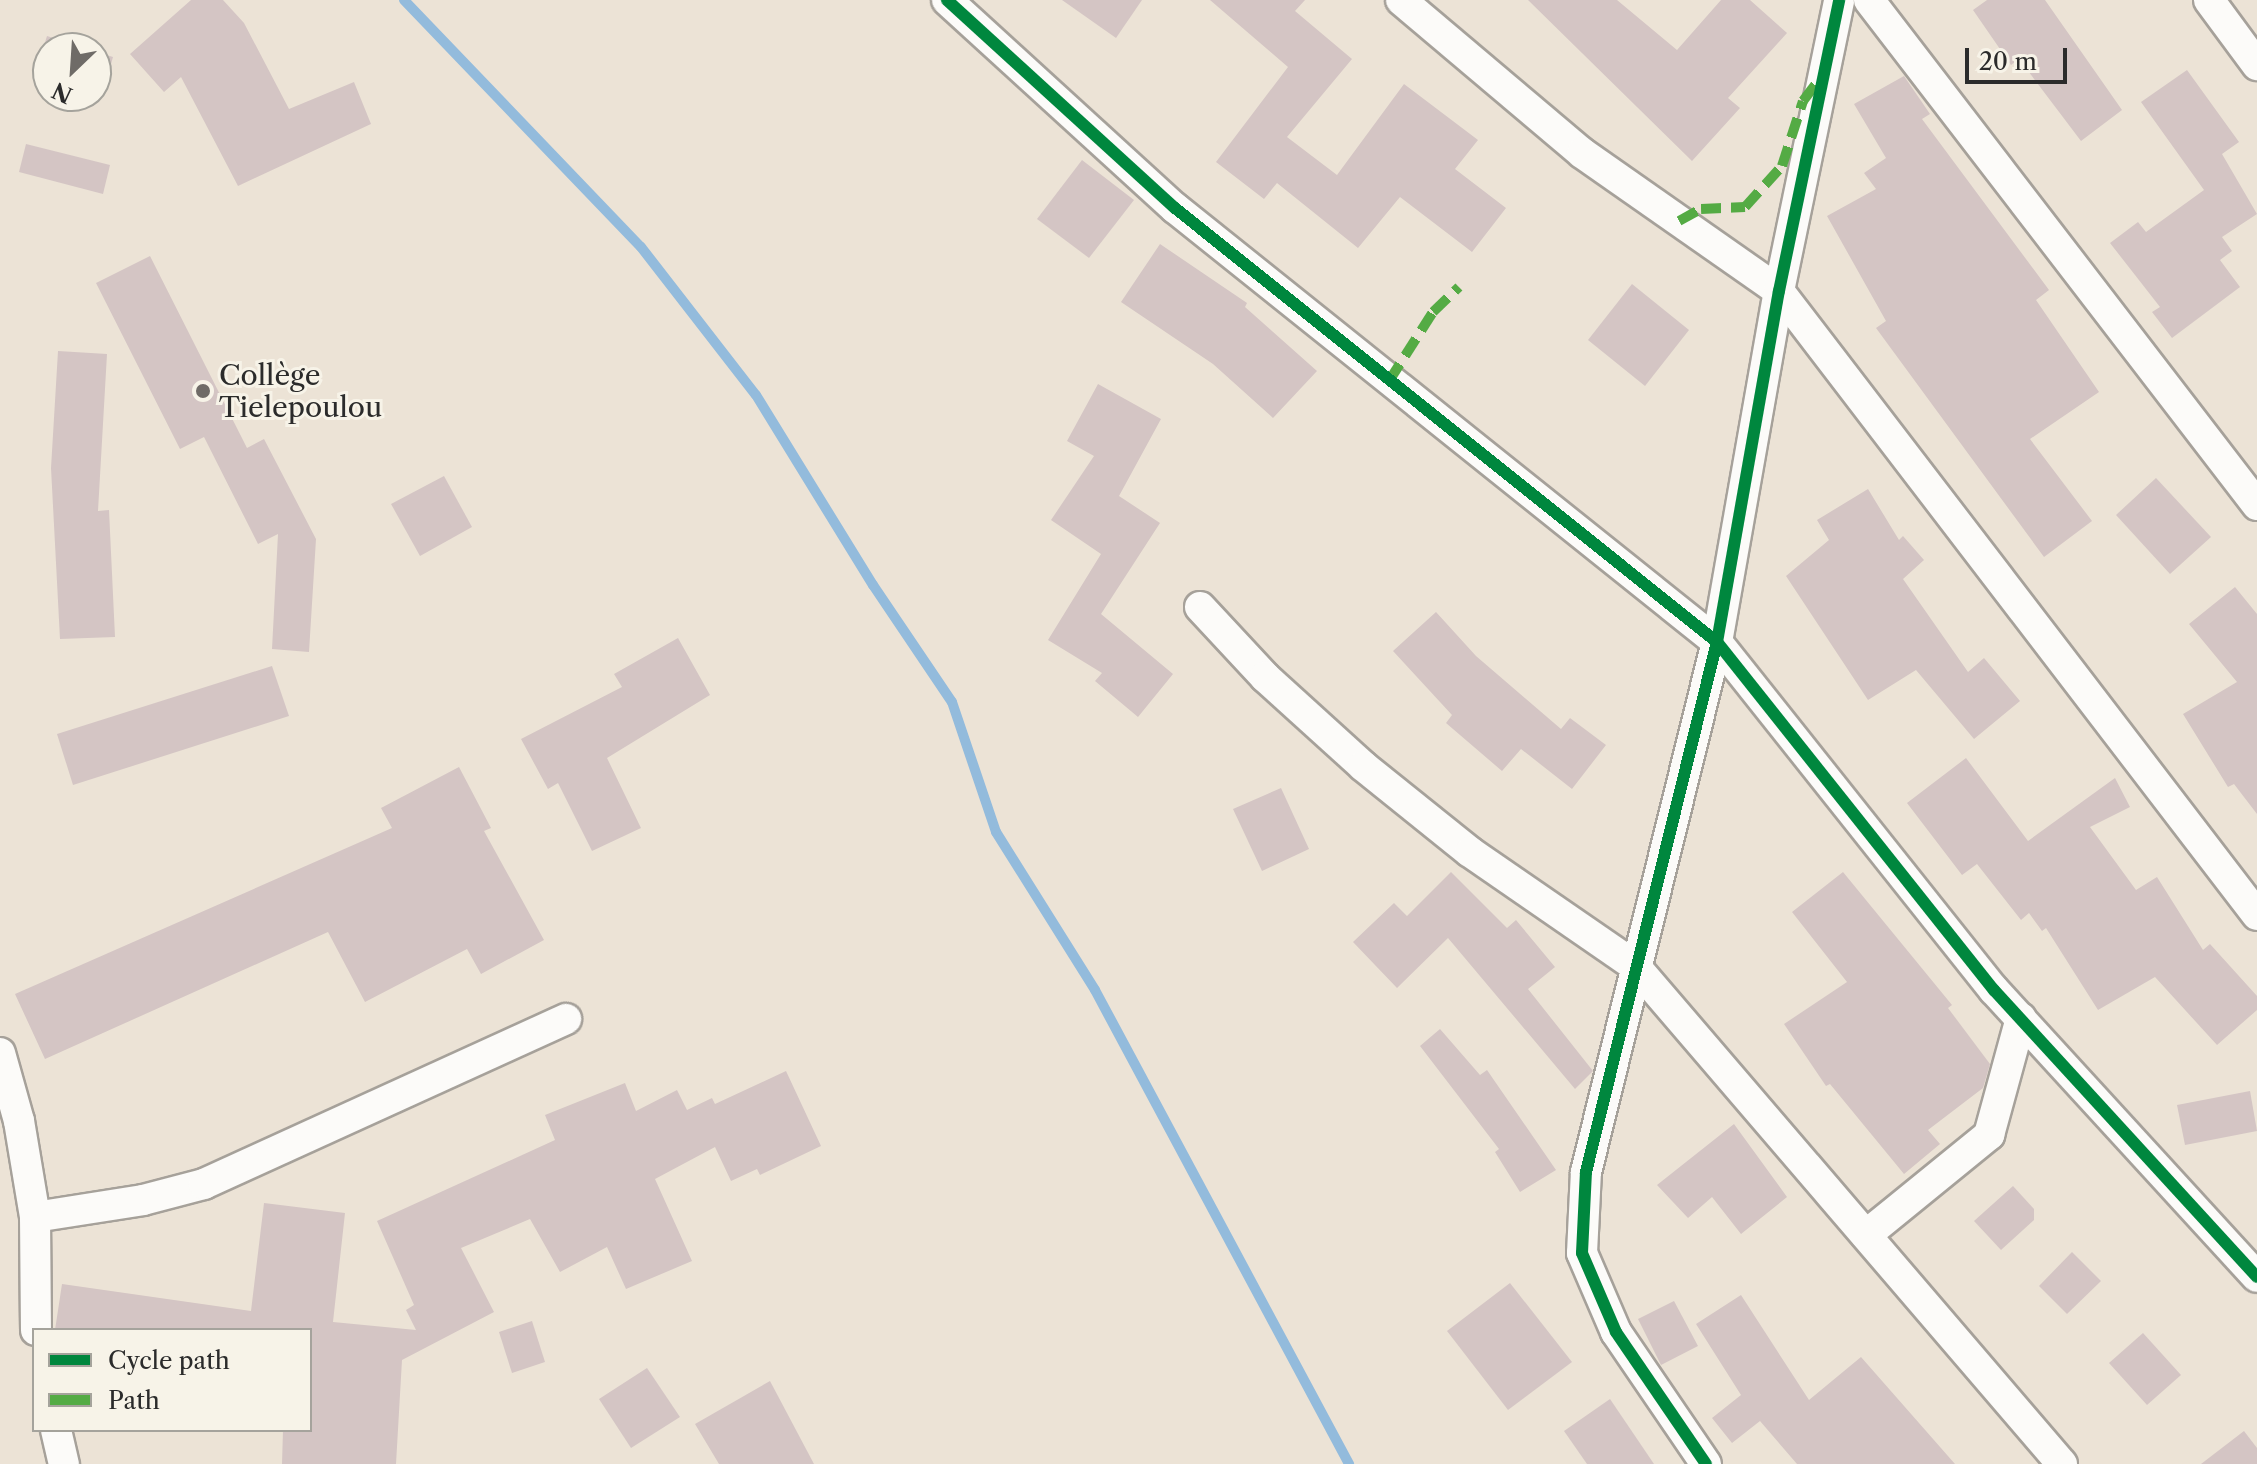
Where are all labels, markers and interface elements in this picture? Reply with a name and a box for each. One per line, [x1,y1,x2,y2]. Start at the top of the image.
north arrow [32,32,112,112]
scale bar [1969,32,2071,82]
text: 20 m [1979,47,2037,76]
text: N [48,76,77,109]
place label: Collège Tielepoulou [219,358,382,424]
marker: Collège Tielepoulou [194,382,212,400]
legend [32,1328,312,1432]
text: Cycle path [108,1346,230,1375]
text: Path [108,1386,160,1415]

